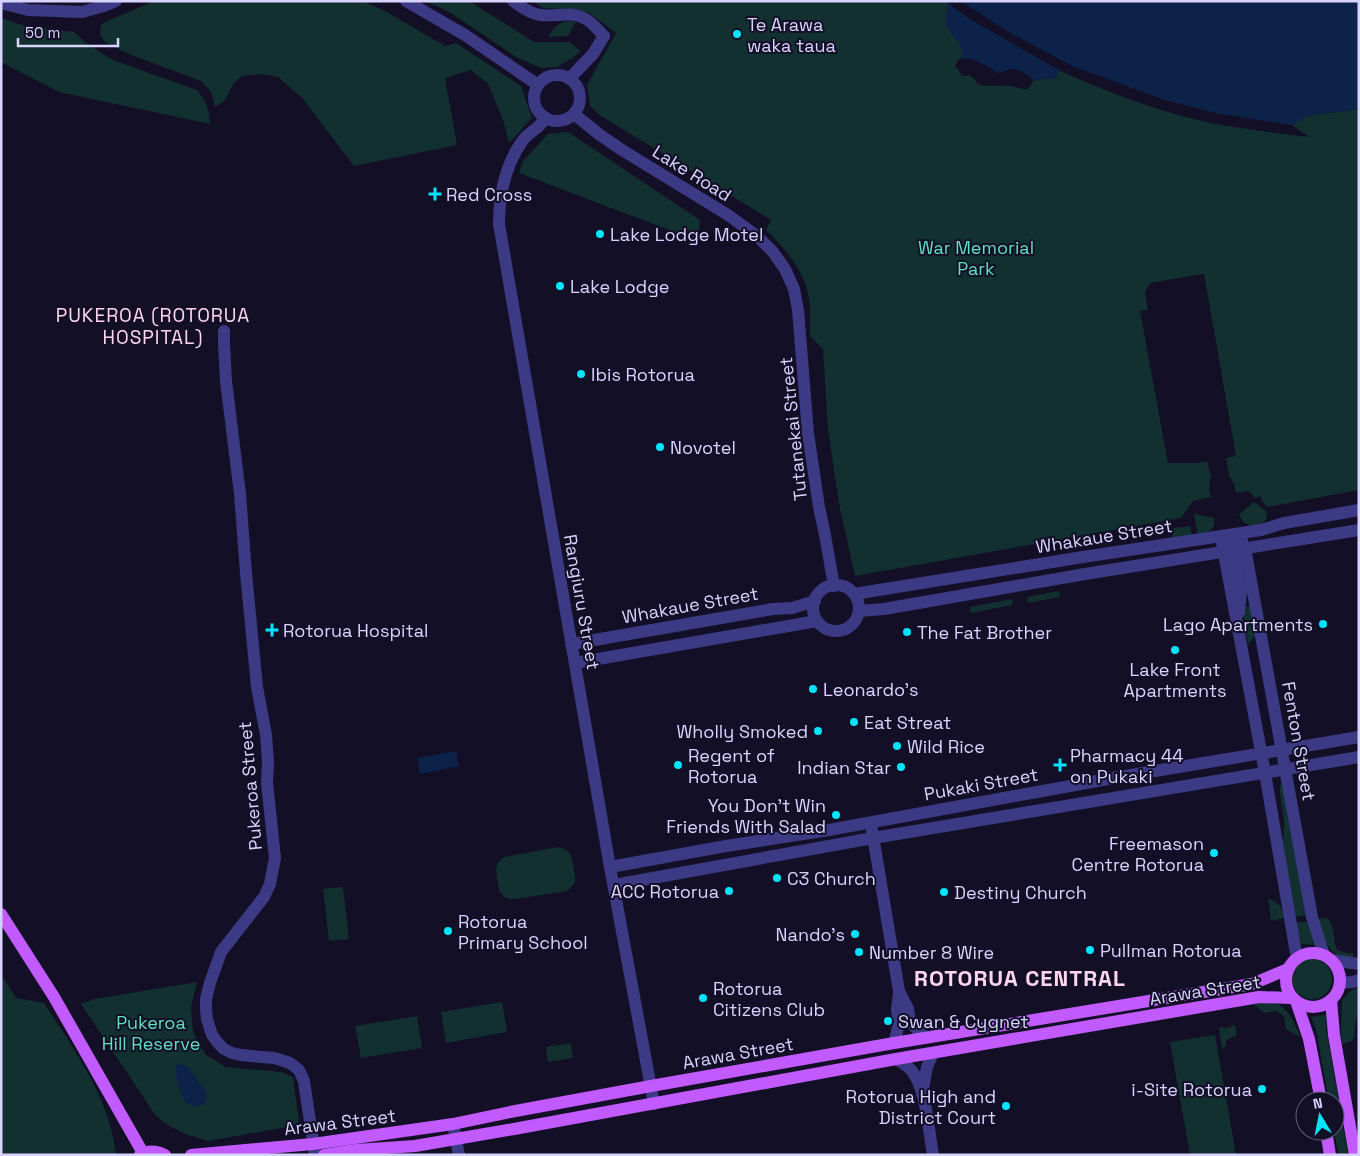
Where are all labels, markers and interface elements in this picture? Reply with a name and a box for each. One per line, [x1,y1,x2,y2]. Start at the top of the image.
place label: Te Arawa waka taua [747,13,836,57]
scale bar [18,15,118,47]
text: 50 m [25,23,60,42]
marker: Te Arawa waka taua [731,28,743,40]
street label: Lake Road [648,140,736,206]
place label: Red Cross [446,183,532,206]
marker: Red Cross [428,187,442,201]
place label: Lake Lodge Motel [610,223,763,246]
marker: Lake Lodge Motel [594,228,606,240]
park label: War Memorial Park [918,236,1034,280]
place label: Lake Lodge [570,275,669,298]
marker: Lake Lodge [554,280,566,292]
district label: PUKEROA (ROTORUA HOSPITAL) [56,303,250,350]
street label: Tutanekai Street [774,356,812,502]
place label: Ibis Rotorua [591,363,695,386]
marker: Ibis Rotorua [575,368,587,380]
place label: Novotel [670,436,736,459]
marker: Novotel [654,441,666,453]
street label: Whakaue Street [1034,514,1174,558]
street label: Rangiuru Street [559,532,605,672]
street label: Whakaue Street [620,582,760,628]
place label: Lago Apartments [1163,613,1313,636]
marker: Lago Apartments [1317,618,1329,630]
place label: Rotorua Hospital [283,619,428,642]
place label: The Fat Brother [917,621,1052,644]
marker: Rotorua Hospital [265,623,279,637]
marker: The Fat Brother [901,626,913,638]
marker: Lake Front Apartments [1169,644,1181,656]
place label: Lake Front Apartments [1123,658,1227,702]
place label: Leonardo’s [823,678,918,701]
street label: Fenton Street [1277,680,1321,802]
marker: Leonardo’s [807,683,819,695]
place label: Eat Streat [864,711,951,734]
marker: Eat Streat [848,716,860,728]
place label: Wholly Smoked [677,720,808,743]
street label: Pukeroa Street [233,721,267,851]
marker: Wholly Smoked [812,725,824,737]
place label: Wild Rice [907,735,985,758]
marker: Wild Rice [891,740,903,752]
place label: Regent of Rotorua [688,744,775,788]
place label: Pharmacy 44 on Pukaki [1070,744,1183,788]
place label: Indian Star [797,756,891,779]
marker: Regent of Rotorua [672,759,684,771]
marker: Pharmacy 44 on Pukaki [1054,759,1066,771]
marker: Indian Star [895,761,907,773]
street label: Pukaki Street [922,763,1040,805]
place label: You Don't Win Friends With Salad [666,794,826,838]
marker: You Don't Win Friends With Salad [830,809,842,821]
place label: Freemason Centre Rotorua [1072,832,1204,876]
marker: Freemason Centre Rotorua [1208,847,1220,859]
place label: C3 Church [787,867,876,890]
marker: C3 Church [771,872,783,884]
place label: ACC Rotorua [611,880,719,903]
place label: Destiny Church [954,881,1087,904]
marker: ACC Rotorua [723,885,735,897]
marker: Destiny Church [938,886,950,898]
place label: Rotorua Primary School [458,910,588,954]
place label: Nando's [776,923,845,946]
marker: Rotorua Primary School [442,925,454,937]
marker: Nando's [849,928,861,940]
place label: Pullman Rotorua [1100,939,1242,962]
place label: Number 8 Wire [869,941,994,964]
marker: Pullman Rotorua [1084,944,1096,956]
marker: Number 8 Wire [853,946,865,958]
district label: ROTORUA CENTRAL [914,964,1126,992]
street label: Arawa Street [1148,970,1262,1010]
place label: Rotorua Citizens Club [713,977,825,1021]
marker: Rotorua Citizens Club [697,992,709,1004]
place label: Swan & Cygnet [898,1010,1029,1033]
park label: Pukeroa Hill Reserve [102,1011,200,1055]
marker: Swan & Cygnet [882,1015,894,1027]
street label: Arawa Street [681,1032,795,1074]
place label: i-Site Rotorua [1131,1078,1252,1101]
marker: i-Site Rotorua [1256,1083,1268,1095]
place label: Rotorua High and District Court [846,1085,996,1129]
north arrow [1295,1091,1345,1141]
text: N [1312,1094,1324,1113]
marker: Rotorua High and District Court [1000,1100,1012,1112]
street label: Arawa Street [283,1104,397,1140]

